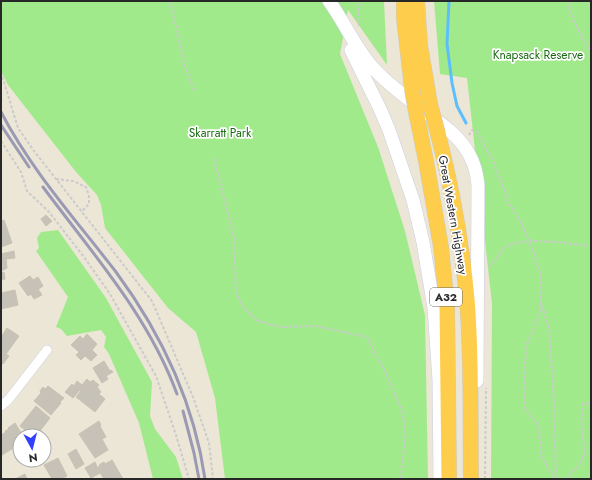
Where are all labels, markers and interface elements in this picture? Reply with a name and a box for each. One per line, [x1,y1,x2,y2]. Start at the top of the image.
park label: Knapsack Reserve [493,46,583,64]
park label: Skarratt Park [189,124,252,142]
street label: Great Western Highway [434,154,472,277]
road number: A32 [430,288,462,306]
north arrow [12,428,52,468]
text: N [28,449,39,466]

